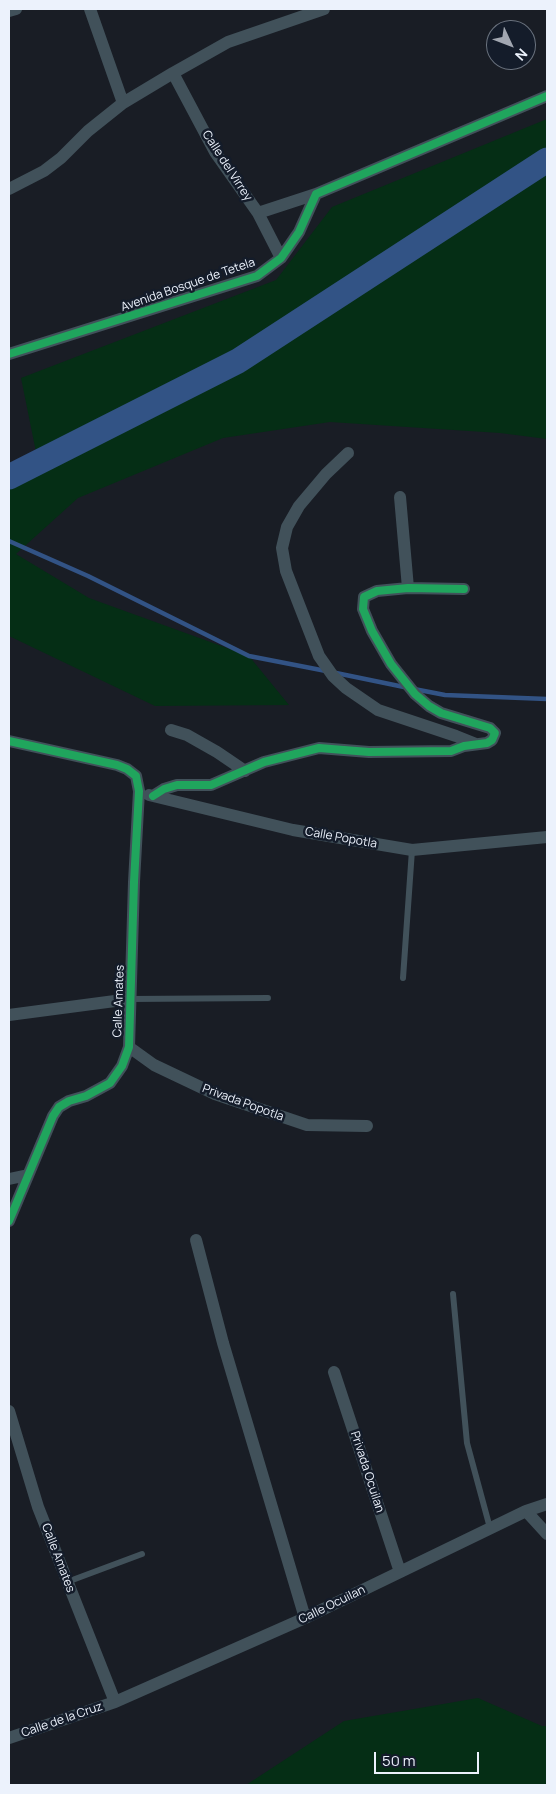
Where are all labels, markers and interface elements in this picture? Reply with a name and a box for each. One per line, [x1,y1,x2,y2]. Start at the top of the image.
north arrow [486,20,536,70]
text: N [511,45,532,65]
street label: Calle del Virrey [199,128,255,204]
street label: Avenida Bosque de Tetela [119,255,257,315]
street label: Calle Popotla [304,825,378,851]
street label: Calle Amates [111,964,127,1038]
street label: Privada Popotla [200,1082,286,1124]
street label: Privada Ocuilan [347,1429,387,1515]
street label: Calle Amates [38,1522,78,1594]
street label: Calle Ocuilan [296,1583,368,1627]
street label: Calle de la Cruz [19,1699,105,1741]
scale bar [376,1742,481,1774]
text: 50 m [382,1750,416,1771]

